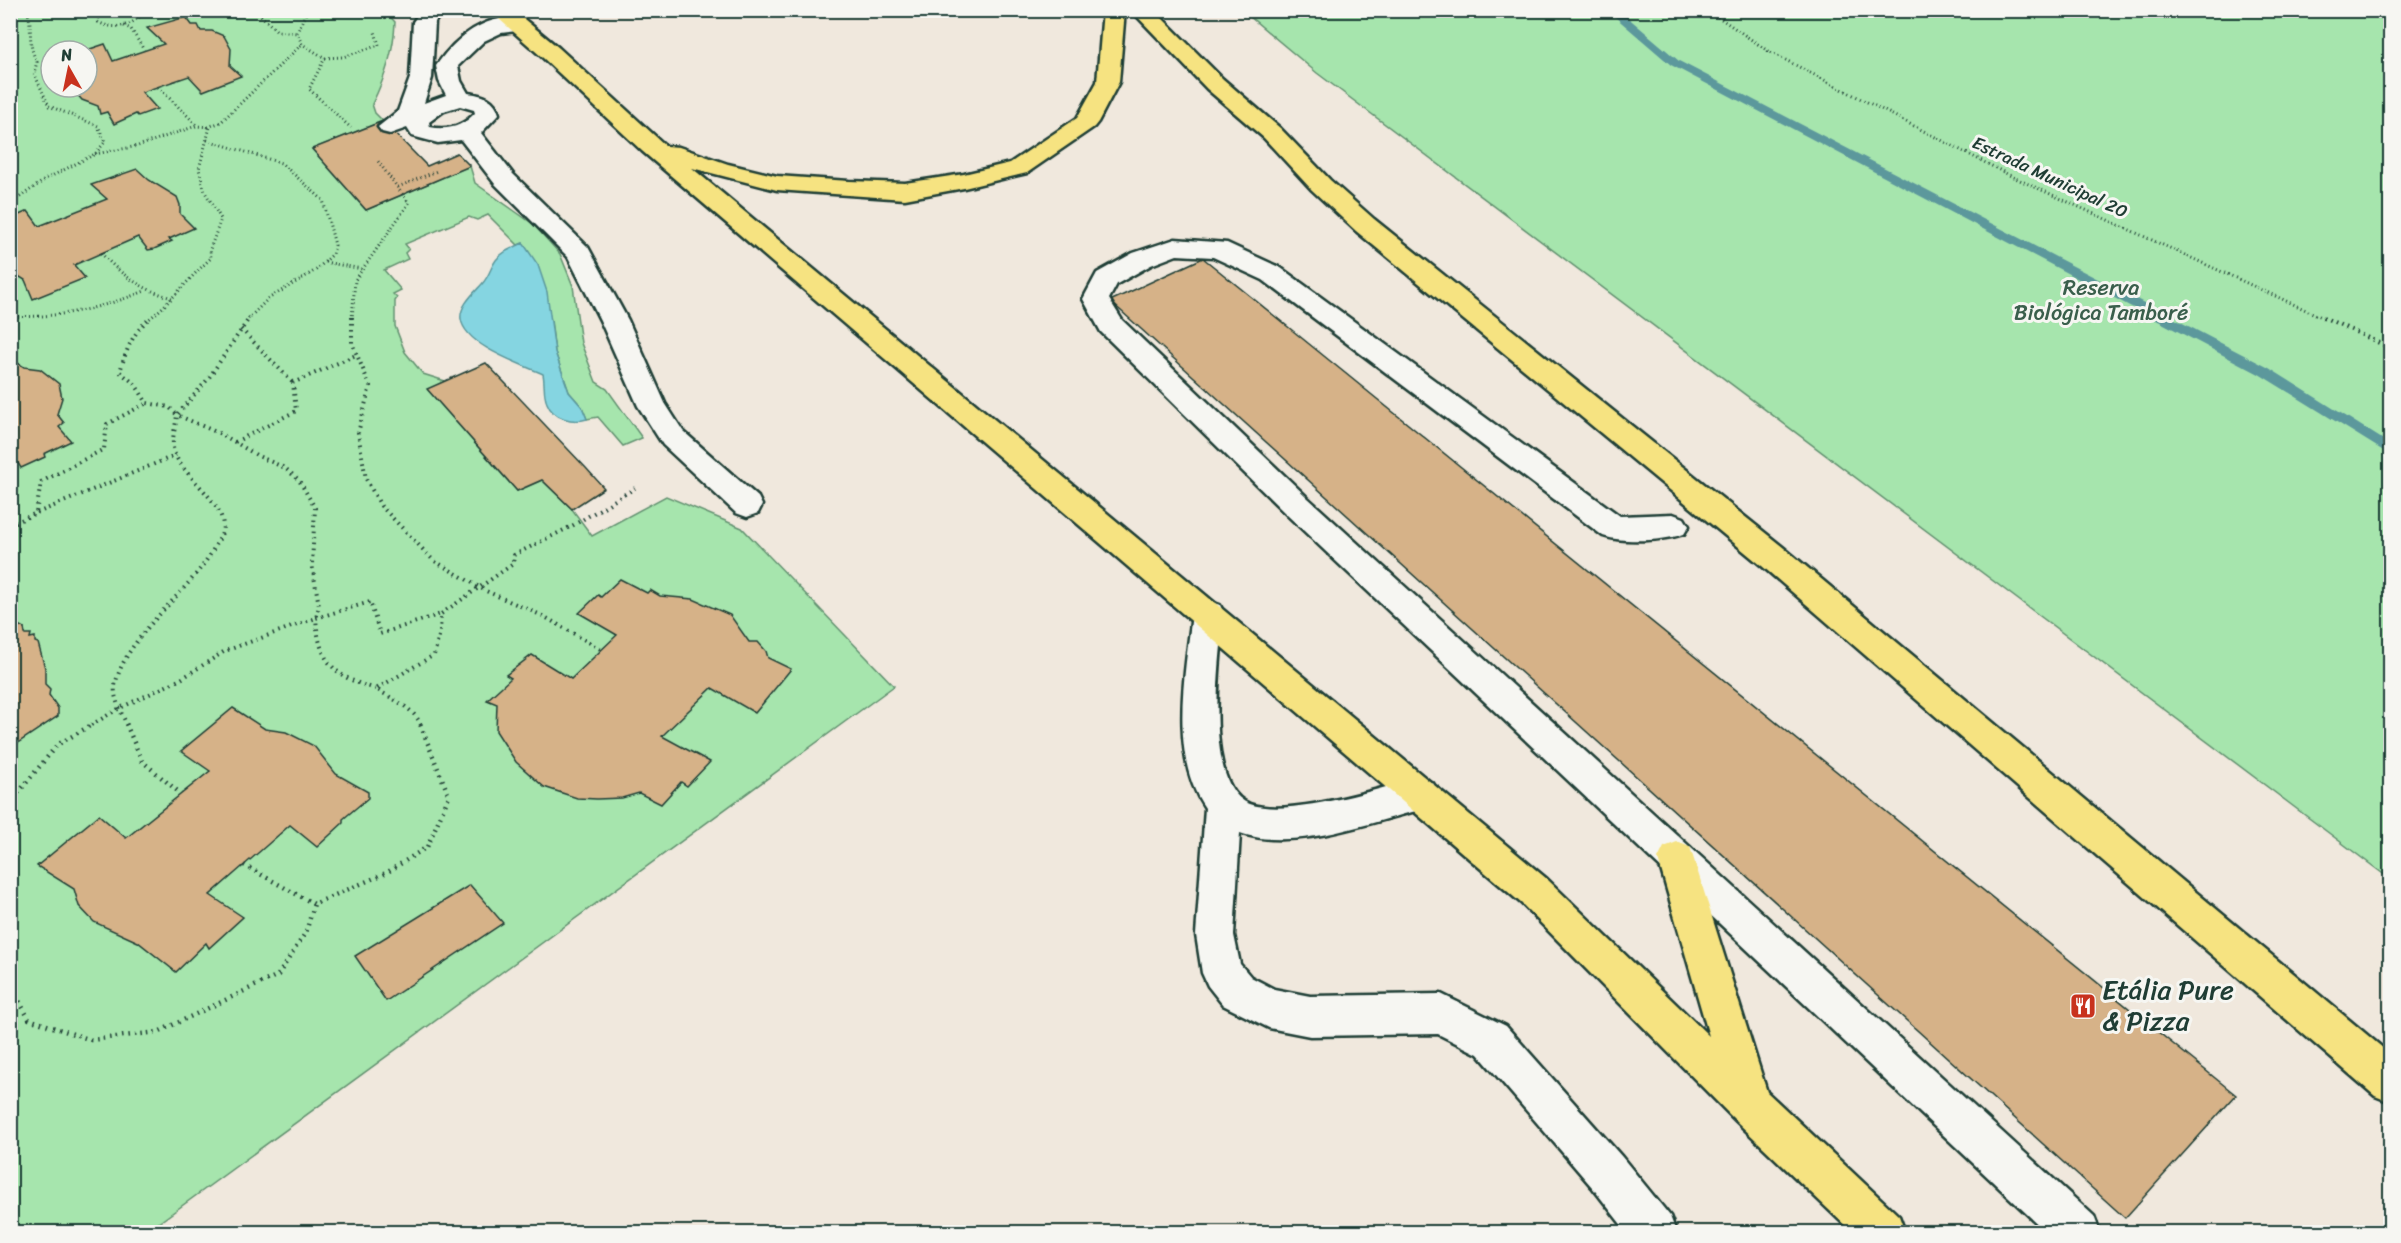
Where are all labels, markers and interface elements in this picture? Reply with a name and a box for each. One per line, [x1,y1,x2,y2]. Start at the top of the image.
north arrow [39,39,99,99]
text: N [58,39,75,70]
street label: Estrada Municipal 20 [1967,127,2133,227]
park label: Reserva Biológica Tamboré [2014,268,2188,332]
place label: Etália Pure & Pizza [2102,966,2234,1045]
restaurant icon: Etália Pure & Pizza [2068,991,2098,1021]

